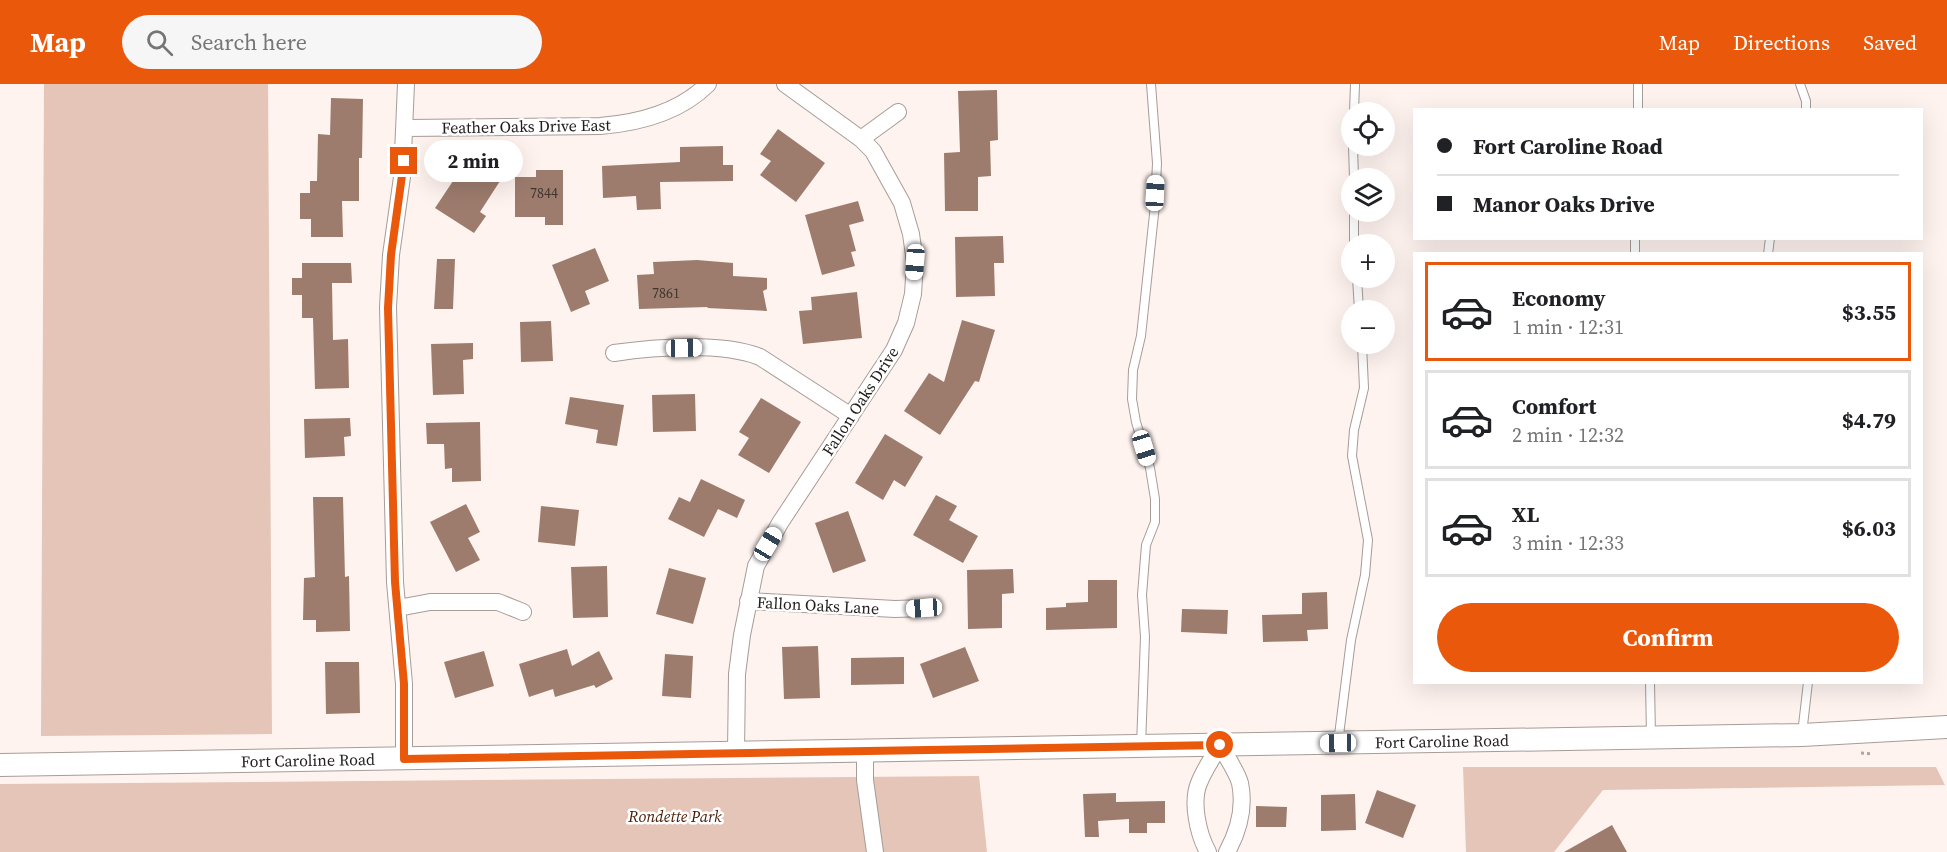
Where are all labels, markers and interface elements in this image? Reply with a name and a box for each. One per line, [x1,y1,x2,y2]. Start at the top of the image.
search box [122,15,542,69]
text: Map [30,23,86,61]
icon: search [143,26,176,59]
text: Search here [191,27,307,57]
text: Map [1659,28,1700,57]
text: Directions [1733,28,1830,57]
text: Saved [1863,28,1917,57]
map controls [1341,102,1395,354]
button: locate [1341,102,1395,156]
street label: Feather Oaks Drive East [441,114,612,138]
text: Fort Caroline Road [1473,131,1663,161]
callout: 2 min [425,140,524,182]
route end [390,147,417,174]
text: 2 min [448,147,499,175]
button: layers [1341,168,1395,222]
car [1145,175,1165,211]
house number: 7844 [530,183,558,203]
text: Manor Oaks Drive [1473,189,1655,219]
button: + [1341,234,1395,288]
car [905,243,925,281]
house number: 7861 [652,283,680,303]
text: Economy [1512,283,1606,313]
icon: car [1440,285,1494,339]
text: $3.55 [1842,297,1896,327]
button: − [1341,300,1395,354]
text: 1 min · 12:31 [1512,313,1624,341]
car [666,339,702,357]
street label: Fallon Oaks Drive [817,342,903,460]
text: Comfort [1512,391,1596,421]
icon: car [1440,393,1494,447]
text: $4.79 [1842,405,1896,435]
text: 2 min · 12:32 [1512,421,1624,449]
car [1130,428,1158,468]
text: XL [1512,499,1539,529]
icon: car [1440,501,1494,555]
text: $6.03 [1842,513,1896,543]
car [751,524,785,564]
text: 3 min · 12:33 [1512,529,1624,557]
street label: Fallon Oaks Lane [756,591,880,619]
car [905,598,943,618]
button: Confirm [1437,603,1899,672]
street label: Fort Caroline Road [1375,729,1509,753]
route start [1206,731,1233,758]
car [1320,734,1356,752]
street label: Fort Caroline Road [241,748,375,772]
park label: Rondette Park [627,805,722,827]

